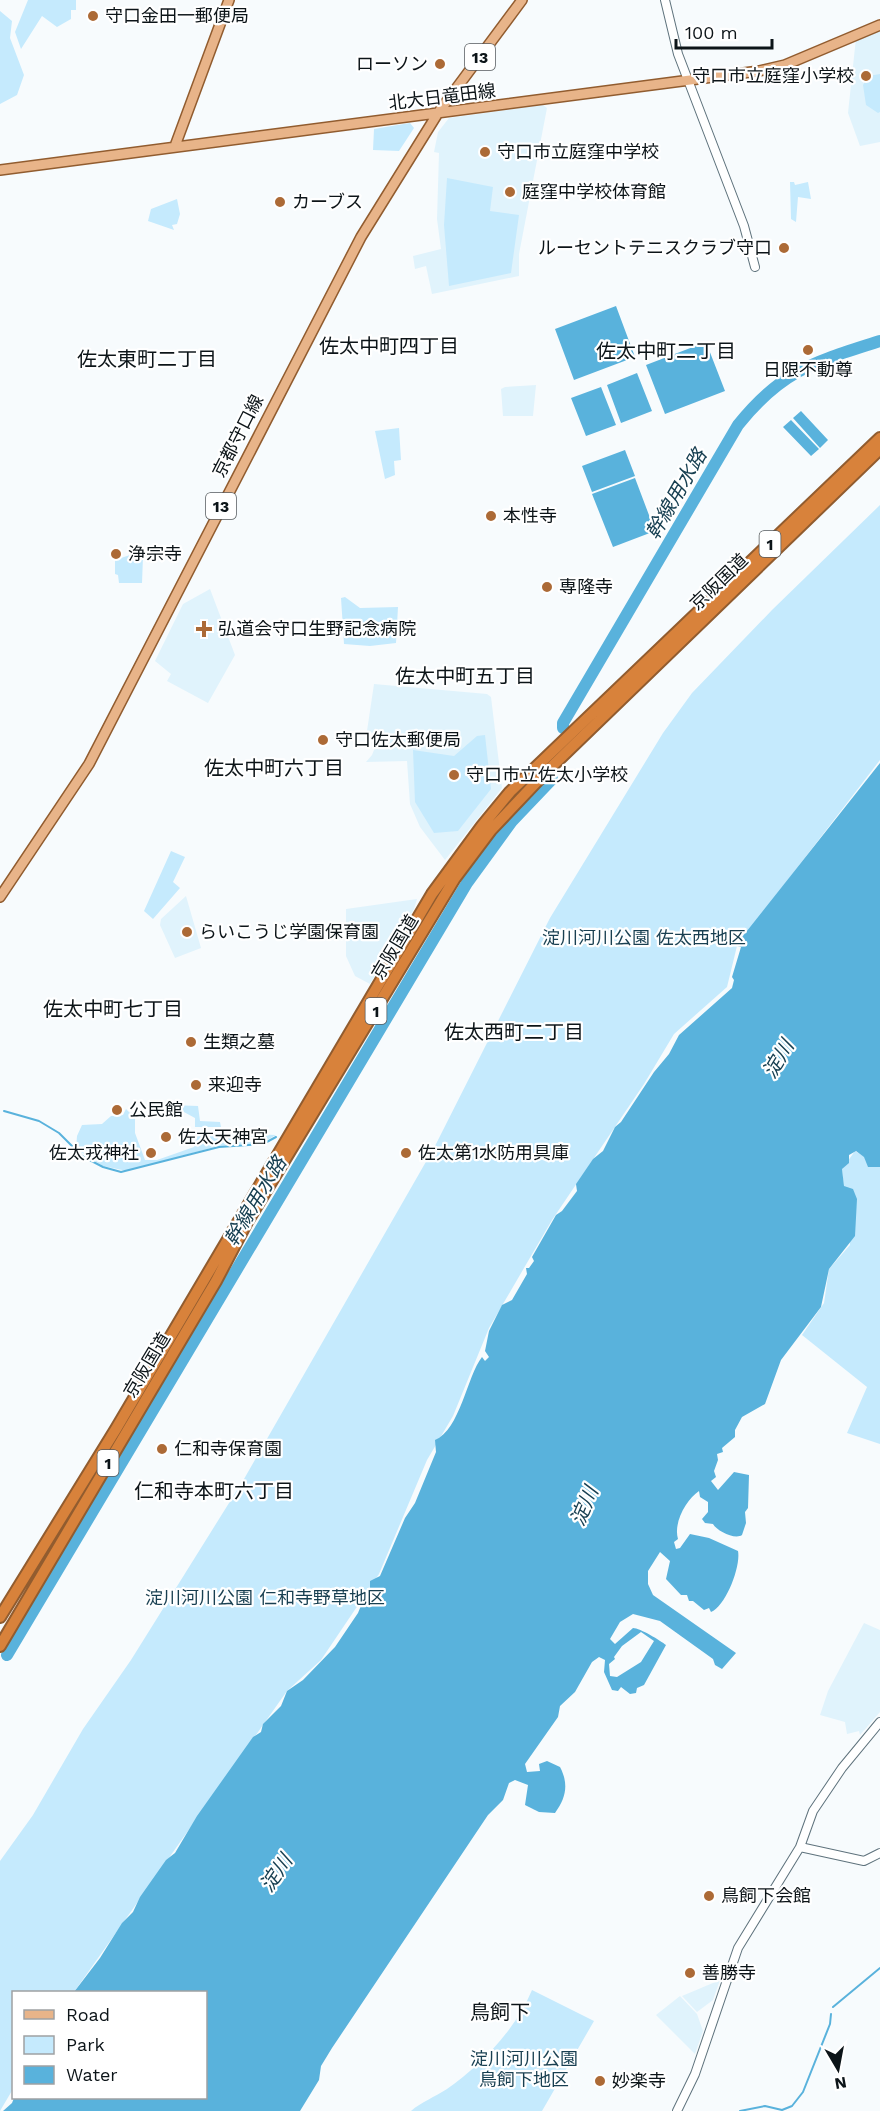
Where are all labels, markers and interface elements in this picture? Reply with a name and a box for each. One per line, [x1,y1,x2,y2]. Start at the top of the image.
place label: 守口金田一郵便局 [105,5,249,26]
marker: 守口金田一郵便局 [86,9,100,23]
scale bar [676,12,772,50]
text: 100 m [685,22,738,43]
road number: 13 [465,44,495,70]
place label: ローソン [356,53,428,74]
marker: ローソン [433,57,447,71]
place label: 守口市立庭窪小学校 [692,65,854,86]
marker: 守口市立庭窪小学校 [859,69,873,83]
street label: 北大日竜田線 [387,80,497,114]
place label: 守口市立庭窪中学校 [497,141,659,162]
marker: 守口市立庭窪中学校 [478,145,492,159]
place label: 庭窪中学校体育館 [522,181,666,202]
marker: 庭窪中学校体育館 [503,185,517,199]
place label: カーブス [292,191,363,212]
marker: カーブス [273,195,287,209]
place label: ルーセントテニスクラブ守口 [538,237,772,258]
marker: ルーセントテニスクラブ守口 [777,241,791,255]
district label: 佐太中町四丁目 [319,334,459,358]
district label: 佐太中町二丁目 [596,339,736,363]
marker: 日限不動尊 [801,343,815,357]
district label: 佐太東町二丁目 [77,347,217,371]
place label: 日限不動尊 [763,359,853,380]
street label: 京都守口線 [208,391,267,481]
water label: 幹線用水路 [641,443,712,543]
road number: 13 [206,493,236,519]
place label: 本性寺 [503,505,557,526]
marker: 本性寺 [484,509,498,523]
road number: 1 [760,531,780,557]
place label: 浄宗寺 [128,543,182,564]
marker: 浄宗寺 [109,547,123,561]
street label: 京阪国道 [685,549,752,614]
place label: 専隆寺 [559,576,613,597]
marker: 専隆寺 [540,580,554,594]
place label: 弘道会守口生野記念病院 [218,618,416,639]
marker: 弘道会守口生野記念病院 [195,620,213,638]
district label: 佐太中町五丁目 [395,664,535,688]
place label: 守口佐太郵便局 [335,729,461,750]
marker: 守口佐太郵便局 [316,733,330,747]
district label: 佐太中町六丁目 [204,756,344,780]
place label: 守口市立佐太小学校 [466,764,628,785]
marker: 守口市立佐太小学校 [447,768,461,782]
street label: 京阪国道 [367,910,422,983]
place label: らいこうじ学園保育園 [199,921,379,942]
marker: らいこうじ学園保育園 [180,925,194,939]
park label: 淀川河川公園 佐太西地区 [542,927,746,948]
district label: 佐太中町七丁目 [43,997,183,1021]
road number: 1 [366,998,386,1024]
district label: 佐太西町二丁目 [444,1020,584,1044]
place label: 生類之墓 [203,1031,275,1052]
water label: 淀川 [757,1034,800,1082]
marker: 生類之墓 [184,1035,198,1049]
place label: 来迎寺 [208,1074,262,1095]
marker: 来迎寺 [189,1078,203,1092]
place label: 公民館 [129,1099,183,1120]
marker: 公民館 [110,1103,124,1117]
place label: 佐太天神宮 [178,1126,268,1147]
marker: 佐太天神宮 [159,1130,173,1144]
place label: 佐太戎神社 [49,1142,139,1163]
place label: 佐太第1水防用具庫 [418,1142,569,1163]
marker: 佐太戎神社 [144,1146,158,1160]
marker: 佐太第1水防用具庫 [399,1146,413,1160]
water label: 幹線用水路 [219,1150,292,1250]
street label: 京阪国道 [119,1328,174,1401]
place label: 仁和寺保育園 [174,1438,282,1459]
marker: 仁和寺保育園 [155,1442,169,1456]
road number: 1 [98,1450,118,1476]
district label: 仁和寺本町六丁目 [134,1479,294,1503]
water label: 淀川 [565,1481,604,1529]
park label: 淀川河川公園 仁和寺野草地区 [145,1587,385,1608]
water label: 淀川 [255,1848,298,1896]
place label: 鳥飼下会館 [721,1885,811,1906]
marker: 鳥飼下会館 [702,1889,716,1903]
place label: 善勝寺 [702,1962,756,1983]
marker: 善勝寺 [683,1966,697,1980]
legend [12,1991,207,2099]
district label: 鳥飼下 [470,2000,530,2024]
text: Road [66,2004,110,2025]
text: Park [66,2034,105,2055]
north arrow [808,2039,868,2099]
park label: 淀川河川公園 鳥飼下地区 [470,2048,578,2090]
text: Water [66,2064,118,2085]
place label: 妙楽寺 [612,2070,666,2091]
text: N [833,2073,848,2094]
marker: 妙楽寺 [593,2074,607,2088]

